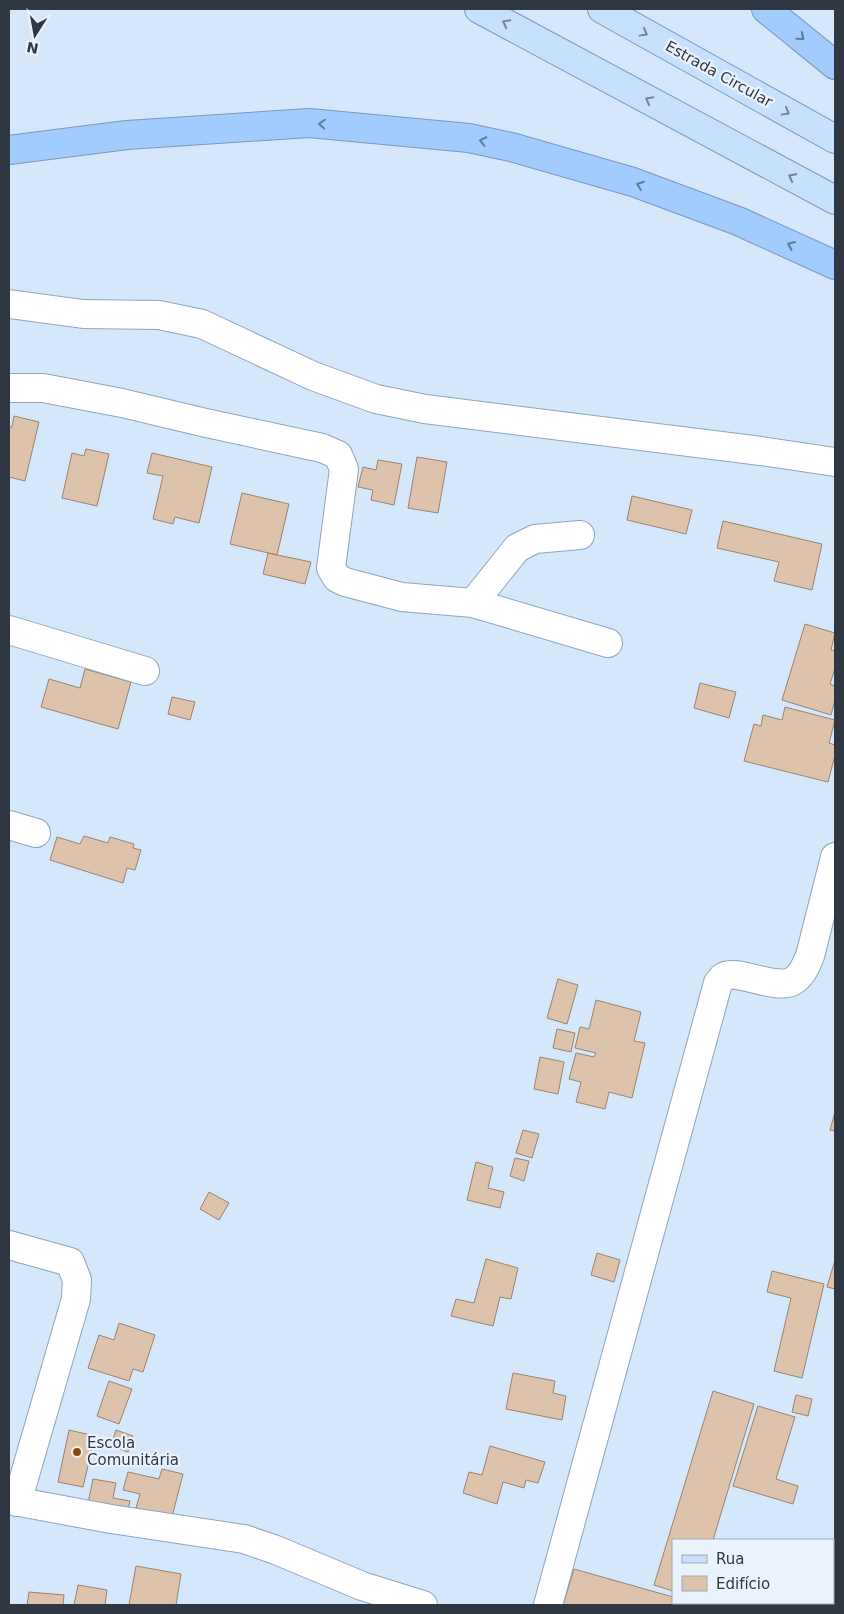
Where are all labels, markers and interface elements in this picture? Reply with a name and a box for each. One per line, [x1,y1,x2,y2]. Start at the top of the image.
north arrow [10,10,60,60]
one-way arrow [502,19,511,29]
one-way arrow [639,26,648,36]
one-way arrow [795,31,804,40]
street label: Estrada Circular [662,37,776,111]
text: N [25,39,40,57]
one-way arrow [645,96,654,106]
one-way arrow [781,105,790,115]
one-way arrow [318,119,326,130]
one-way arrow [479,136,488,147]
one-way arrow [789,173,798,183]
one-way arrow [636,181,645,191]
one-way arrow [787,241,796,251]
place label: Escola Comunitária [87,1434,179,1469]
marker: Escola Comunitária [71,1446,83,1458]
legend [672,1539,834,1604]
text: Rua [716,1550,744,1568]
text: Edifício [716,1575,770,1593]

